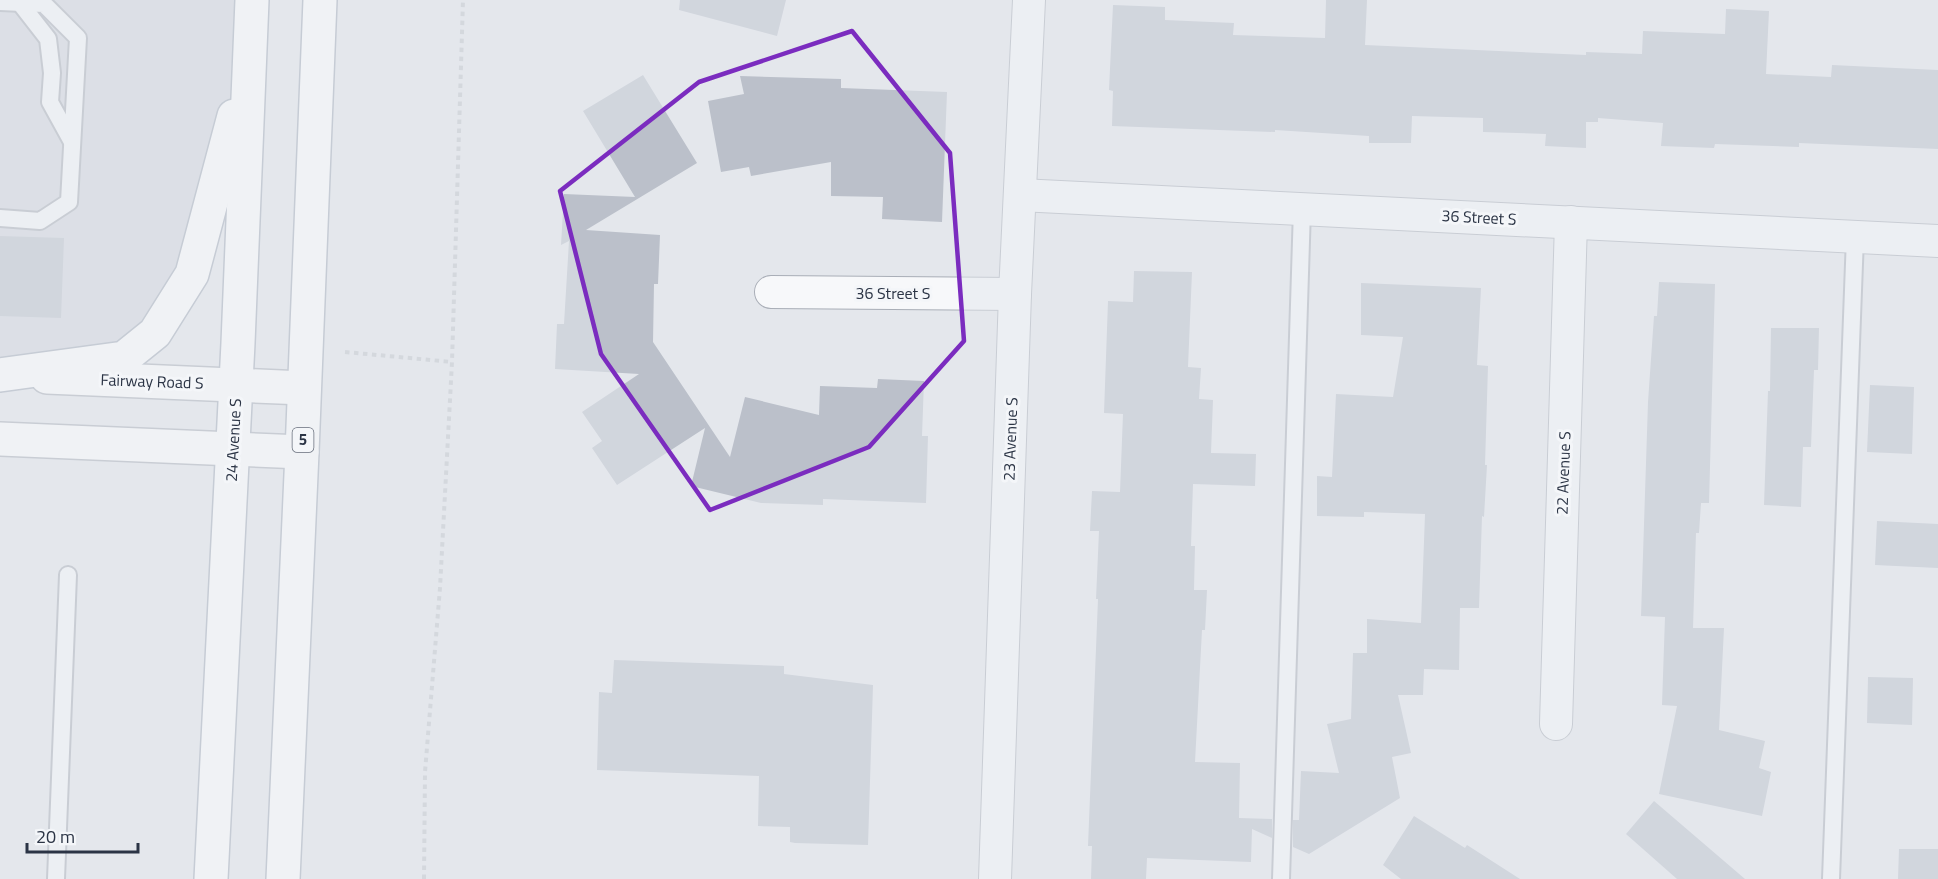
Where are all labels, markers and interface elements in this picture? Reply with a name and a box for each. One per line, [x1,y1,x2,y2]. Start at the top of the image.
street label: 36 Street S [1441,203,1517,231]
street label: 36 Street S [856,281,930,305]
street label: Fairway Road S [100,367,204,395]
street label: 23 Avenue S [997,397,1023,481]
street label: 24 Avenue S [219,398,247,482]
road number: 5 [292,428,314,452]
street label: 22 Avenue S [1550,431,1576,515]
scale bar [27,816,138,854]
text: 20 m [36,823,75,850]

